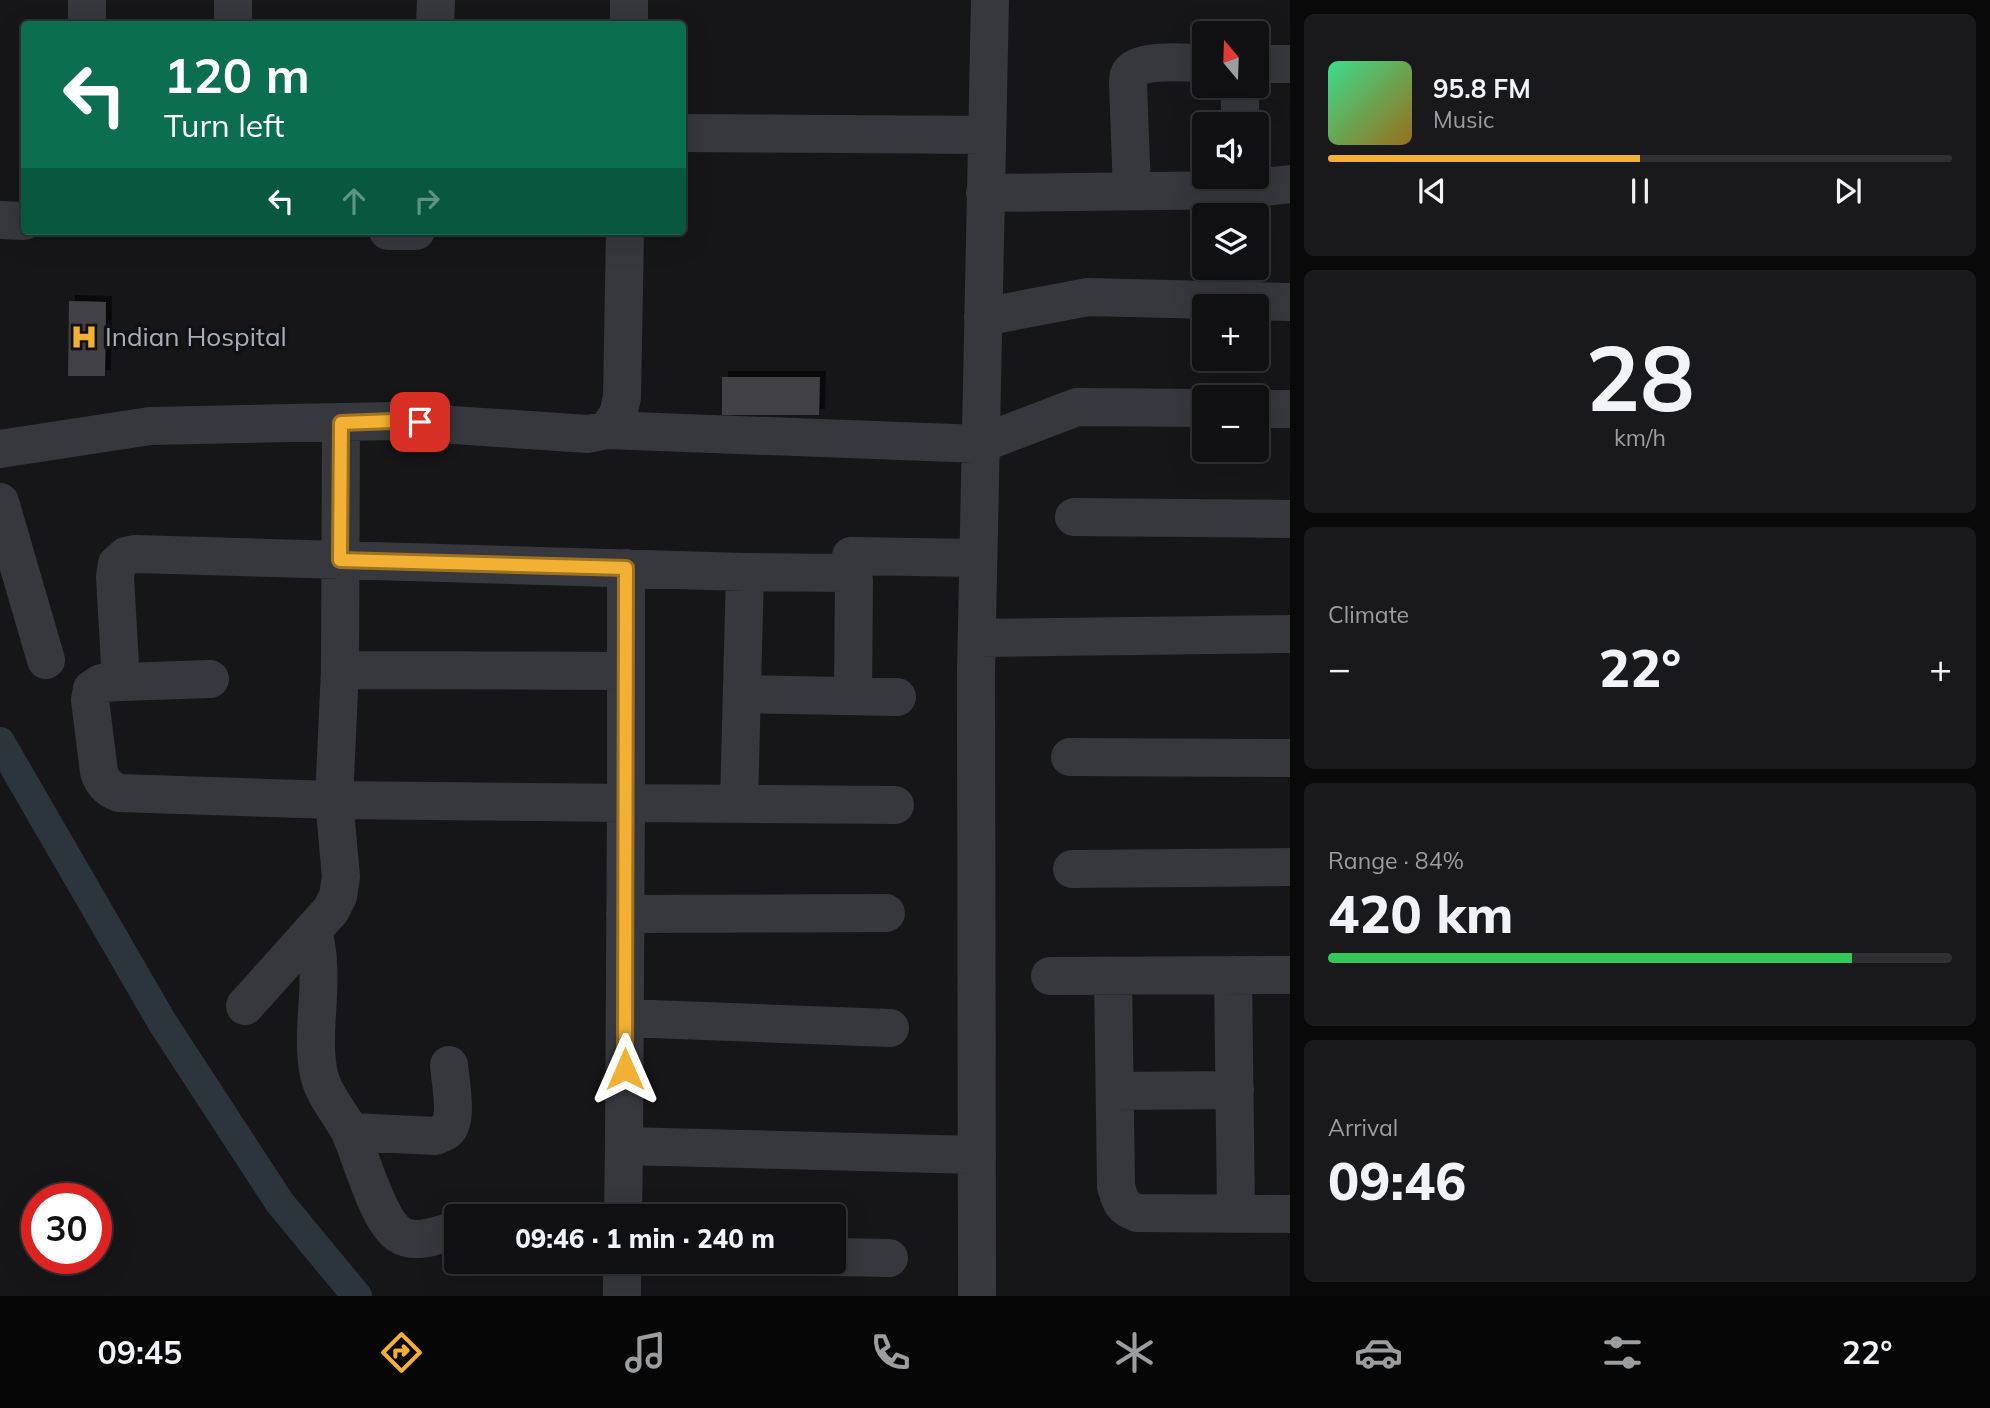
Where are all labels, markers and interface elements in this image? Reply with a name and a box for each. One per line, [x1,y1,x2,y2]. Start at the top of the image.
north arrow [1192,21,1269,98]
map controls [1192,21,1269,462]
text: 120 m [164,44,310,105]
icon: left [49,49,140,140]
text: 95.8 FM [1433,72,1531,105]
text: Turn left [164,105,284,145]
text: Music [1433,105,1494,134]
button: sound [1192,112,1269,189]
icon: previous [1413,172,1451,210]
icon: pause [1621,172,1659,210]
icon: next [1829,172,1867,210]
icon: left [262,182,300,220]
icon: ahead [335,182,373,220]
icon: right [408,182,446,220]
button: layers [1192,203,1269,280]
button: + [1192,294,1269,371]
place label: Indian Hospital [105,320,287,353]
text: 28 [1585,320,1695,434]
hospital icon: Indian Hospital [69,322,99,352]
button: − [1192,385,1269,462]
pin [390,392,450,452]
icon: arrive [401,403,439,441]
text: km/h [1614,423,1666,452]
text: Climate [1328,600,1409,629]
text: 22° [1599,635,1681,700]
text: − [1328,644,1351,692]
text: + [1929,644,1952,692]
text: Range · 84% [1328,846,1464,875]
text: 420 km [1328,881,1513,946]
position arrow [588,1032,662,1106]
text: Arrival [1328,1113,1398,1142]
text: 09:46 [1328,1148,1466,1213]
speed limit sign: 30 [21,1183,112,1274]
text: 09:46 · 1 min · 240 m [515,1222,775,1255]
icon: directions [377,1328,426,1377]
icon: music [621,1328,670,1377]
icon: phone [866,1328,915,1377]
icon: climate [1110,1328,1159,1377]
icon: car [1354,1328,1403,1377]
icon: filters [1598,1328,1647,1377]
text: 09:45 [98,1332,182,1372]
text: 22° [1842,1332,1892,1372]

